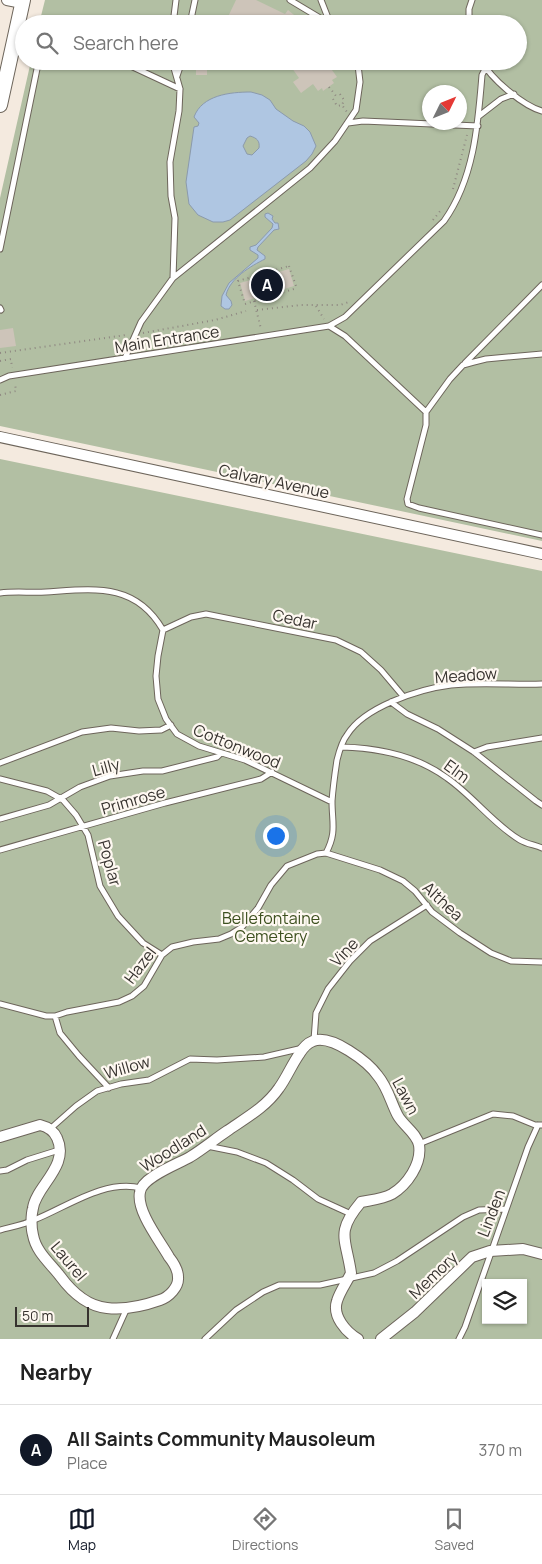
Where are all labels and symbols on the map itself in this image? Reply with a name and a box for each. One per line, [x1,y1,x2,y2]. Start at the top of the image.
north arrow [422,85,467,130]
pin: A [251,266,283,304]
street label: Main Entrance [113,320,221,358]
street label: Calvary Avenue [217,459,331,503]
street label: Cedar [271,604,319,634]
street label: Meadow [434,662,498,688]
street label: Cottonwood [190,719,284,773]
street label: Lilly [90,753,123,781]
street label: Elm [440,754,474,788]
street label: Primrose [98,780,168,820]
your location [263,823,289,849]
street label: Poplar [93,837,127,889]
street label: Althea [418,877,468,925]
park label: Bellefontaine Cemetery [222,907,320,947]
street label: Vine [325,933,363,971]
street label: Hazel [119,942,161,988]
street label: Willow [101,1050,153,1084]
street label: Lawn [387,1074,425,1118]
street label: Woodland [136,1119,210,1177]
street label: Linden [472,1186,510,1240]
street label: Laurel [46,1237,92,1285]
street label: Memory [404,1246,462,1304]
scale bar [15,1304,89,1327]

